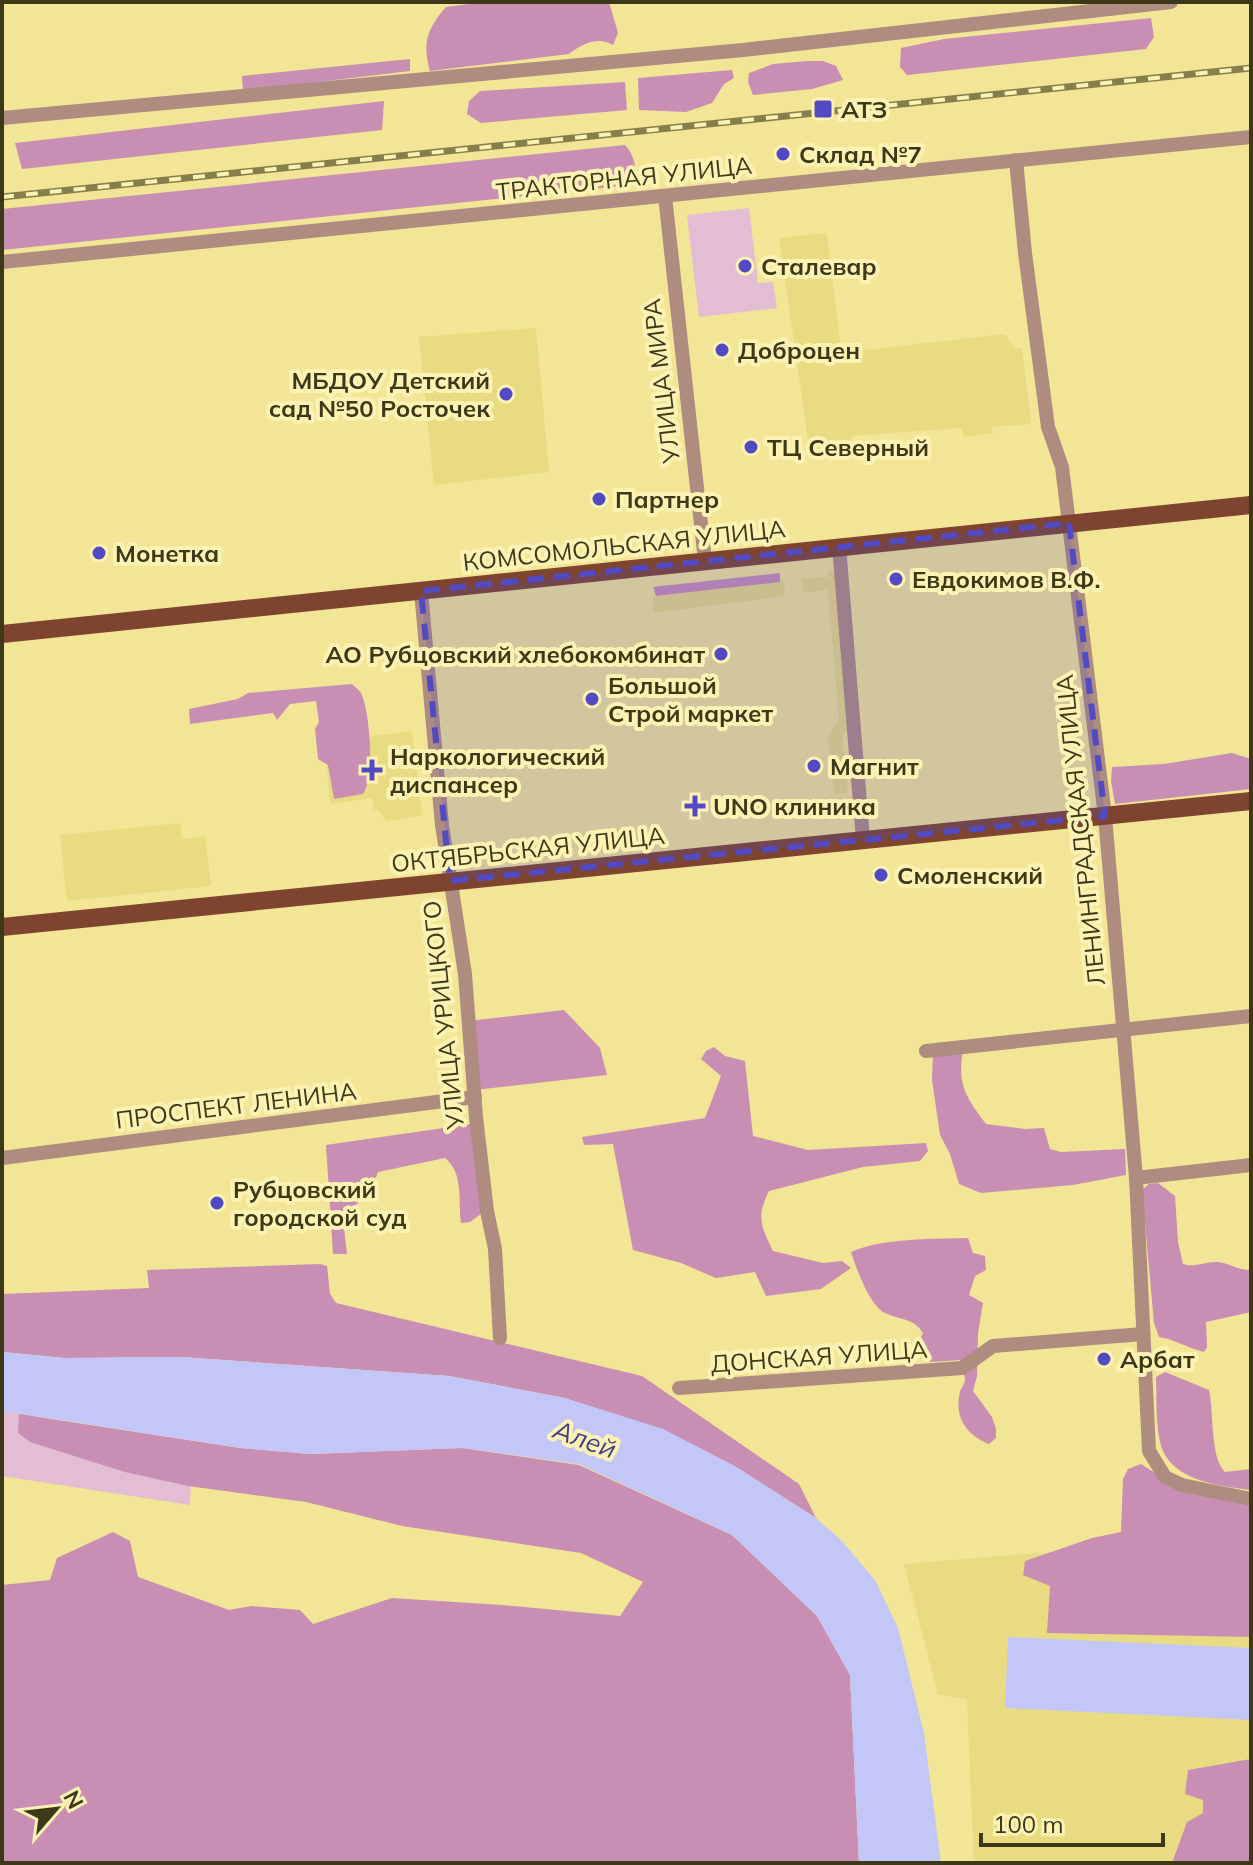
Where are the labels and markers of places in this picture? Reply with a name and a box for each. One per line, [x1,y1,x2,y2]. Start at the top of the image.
place label: АТЗ [841,94,887,124]
marker: АТЗ [812,98,834,120]
place label: Склад №7 [799,139,922,169]
marker: Склад №7 [774,145,792,163]
place label: Сталевар [761,251,877,281]
marker: Сталевар [736,257,754,275]
place label: Доброцен [738,335,860,365]
marker: Доброцен [713,341,731,359]
place label: МБДОУ Детский сад №50 Росточек [269,365,490,423]
marker: МБДОУ Детский сад №50 Росточек [497,385,515,403]
place label: ТЦ Северный [767,432,929,462]
marker: ТЦ Северный [742,438,760,456]
place label: Партнер [615,484,719,514]
marker: Партнер [590,490,608,508]
place label: Монетка [115,538,219,568]
marker: Монетка [90,544,108,562]
place label: Евдокимов В.Ф. [912,564,1100,594]
marker: Евдокимов В.Ф. [887,570,905,588]
place label: АО Рубцовский хлебокомбинат [326,639,705,669]
marker: АО Рубцовский хлебокомбинат [712,645,730,663]
place label: Большой Строй маркет [608,670,774,728]
marker: Большой Строй маркет [583,690,601,708]
place label: Наркологический диспансер [390,741,605,799]
place label: Магнит [830,751,919,781]
marker: Магнит [805,757,823,775]
marker: Наркологический диспансер [361,759,383,781]
place label: UNO клиника [713,791,876,821]
marker: UNO клиника [684,795,706,817]
place label: Смоленский [897,860,1043,890]
marker: Смоленский [872,866,890,884]
place label: Рубцовский городской суд [233,1174,406,1232]
marker: Рубцовский городской суд [208,1194,226,1212]
place label: Арбат [1120,1344,1195,1374]
marker: Арбат [1095,1350,1113,1368]

